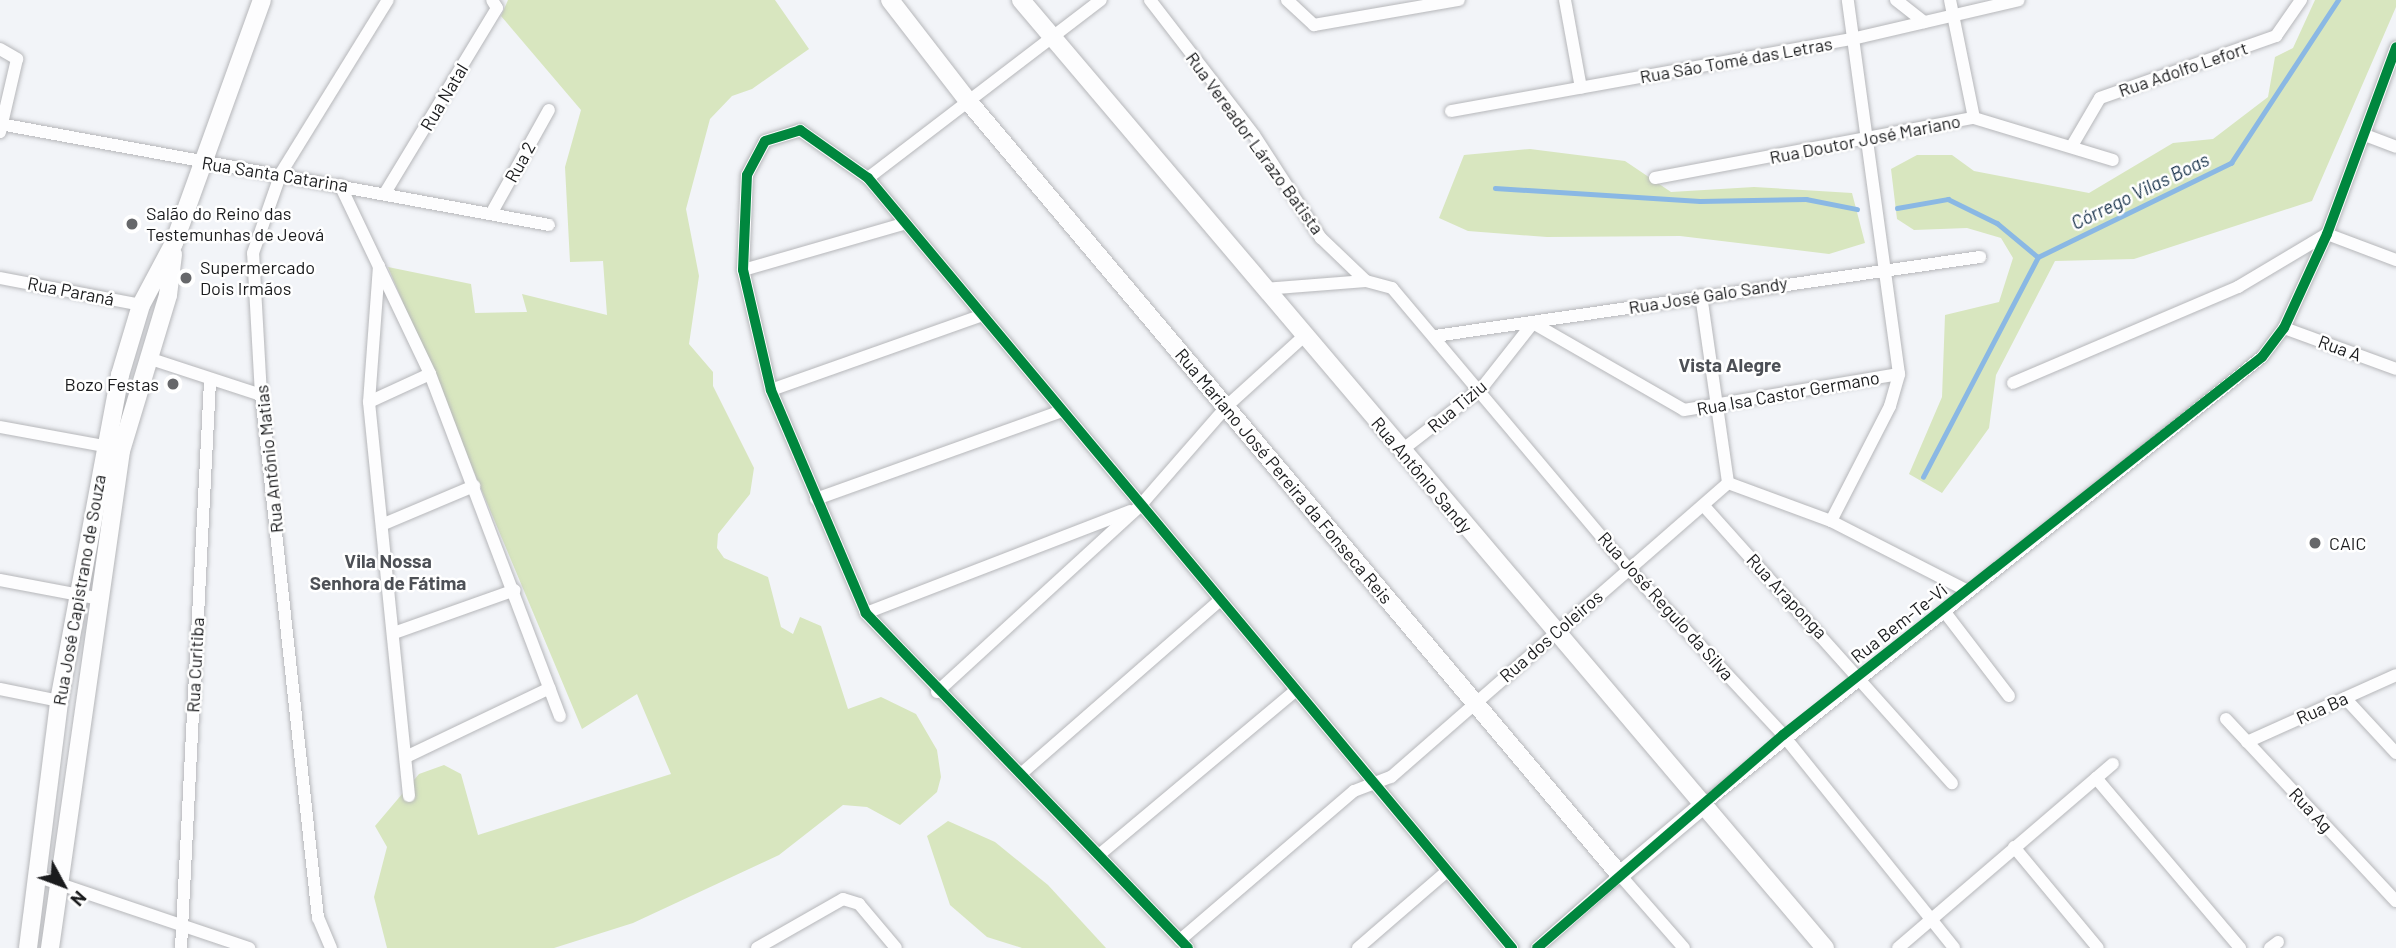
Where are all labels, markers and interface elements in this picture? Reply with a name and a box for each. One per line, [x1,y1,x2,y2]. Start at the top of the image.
street label: Rua São Tomé das Letras [1638,32,1834,88]
street label: Rua Adolfo Lefort [2116,37,2250,101]
street label: Rua Vereador Lárazo Batista [1182,48,1328,238]
street label: Rua Natal [416,59,472,135]
street label: Rua Doutor José Mariano [1768,110,1962,168]
street label: Rua 2 [500,138,540,186]
water label: Córrego Vilas Boas [2067,148,2213,234]
street label: Rua Santa Catarina [200,152,350,196]
place label: Salão do Reino das Testemunhas de Jeová [146,203,324,246]
marker: Salão do Reino das Testemunhas de Jeová [124,216,140,232]
place label: Supermercado Dois Irmãos [200,257,315,300]
marker: Supermercado Dois Irmãos [178,270,194,286]
street label: Rua Paraná [26,272,116,310]
street label: Rua José Galo Sandy [1627,272,1789,318]
street label: Rua A [2315,330,2365,366]
street label: Rua Mariano José Pereira da Fonseca Reis [1171,344,1397,608]
district label: Vista Alegre [1679,354,1781,376]
street label: Rua Isa Castor Germano [1695,366,1881,420]
place label: Bozo Festas [65,373,159,395]
street label: Rua Tiziu [1423,375,1491,437]
marker: Bozo Festas [165,376,181,392]
street label: Rua Antônio Matias [250,384,288,534]
street label: Rua Antônio Sandy [1367,412,1477,538]
street label: Rua José Capistrano de Souza [48,473,110,707]
street label: Rua José Regulo da Silva [1594,527,1738,685]
place label: CAIC [2329,532,2366,554]
marker: CAIC [2307,535,2323,551]
street label: Rua Araponga [1742,549,1832,643]
district label: Vila Nossa Senhora de Fátima [310,550,466,594]
street label: Rua Bem-Te-Vi [1847,579,1951,667]
street label: Rua dos Coleiros [1495,585,1607,687]
street label: Rua Curitiba [182,617,208,713]
street label: Rua Ba [2293,687,2351,729]
street label: Rua Ag [2285,783,2337,837]
north arrow [28,850,98,920]
text: N [66,887,92,911]

